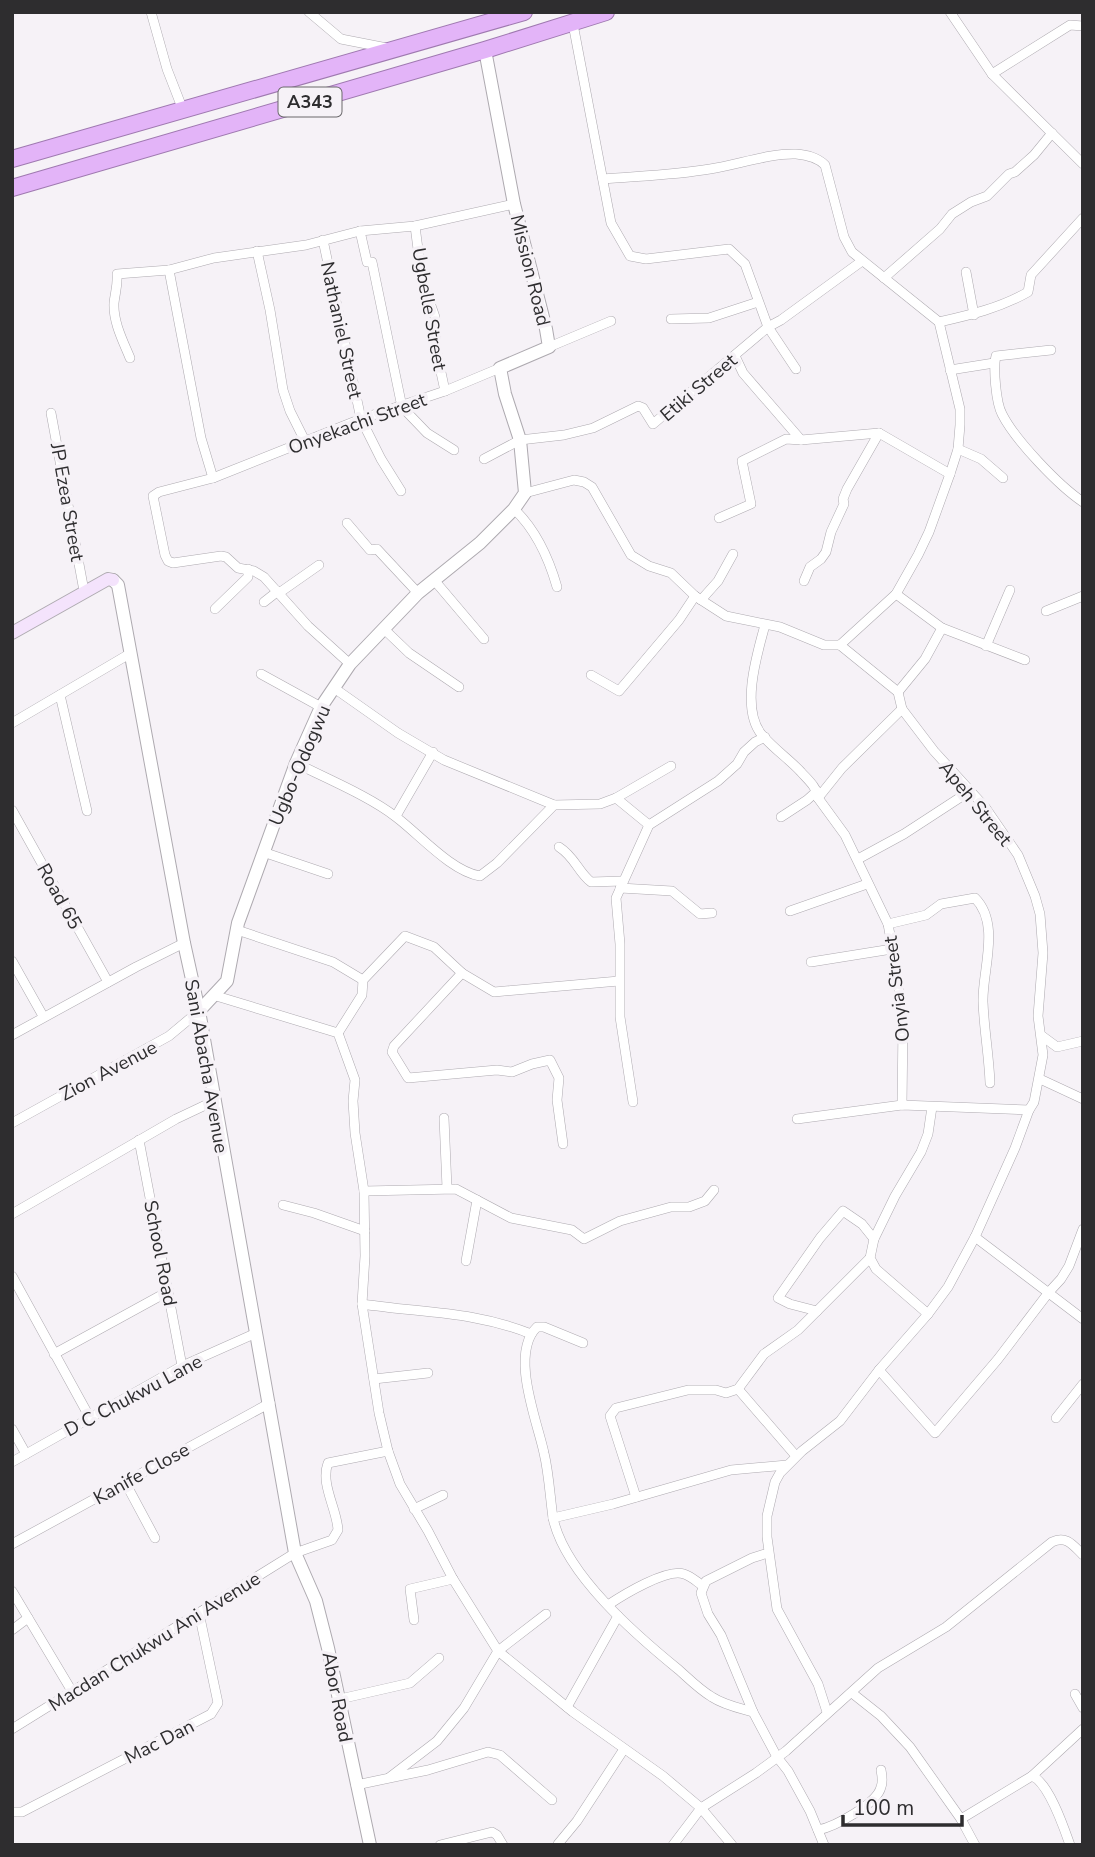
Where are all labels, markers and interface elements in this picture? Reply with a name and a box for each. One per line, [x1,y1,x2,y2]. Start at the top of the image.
road number: A343 [278,88,342,116]
street label: Mission Road [504,212,556,329]
street label: Ugbelle Street [405,246,453,373]
street label: Nathaniel Street [314,259,368,401]
street label: Etiki Street [655,348,743,428]
street label: Onyekachi Street [285,387,430,461]
street label: JP Ezea Street [44,440,90,564]
street label: Ugbo-Odogwu [263,701,337,830]
street label: Apeh Street [933,756,1018,852]
street label: Road 65 [30,859,88,934]
street label: Onyia Street [878,934,916,1043]
street label: Sani Abacha Avenue [178,977,234,1155]
street label: Zion Avenue [55,1034,162,1107]
street label: School Road [137,1198,183,1308]
street label: D C Chukwu Lane [60,1349,207,1443]
street label: Kanife Close [89,1437,194,1511]
street label: Macdan Chukwu Ani Avenue [44,1566,265,1718]
street label: Abor Road [316,1650,358,1745]
street label: Mac Dan [120,1713,199,1770]
scale bar [843,1784,962,1828]
text: 100 m [853,1794,914,1822]

